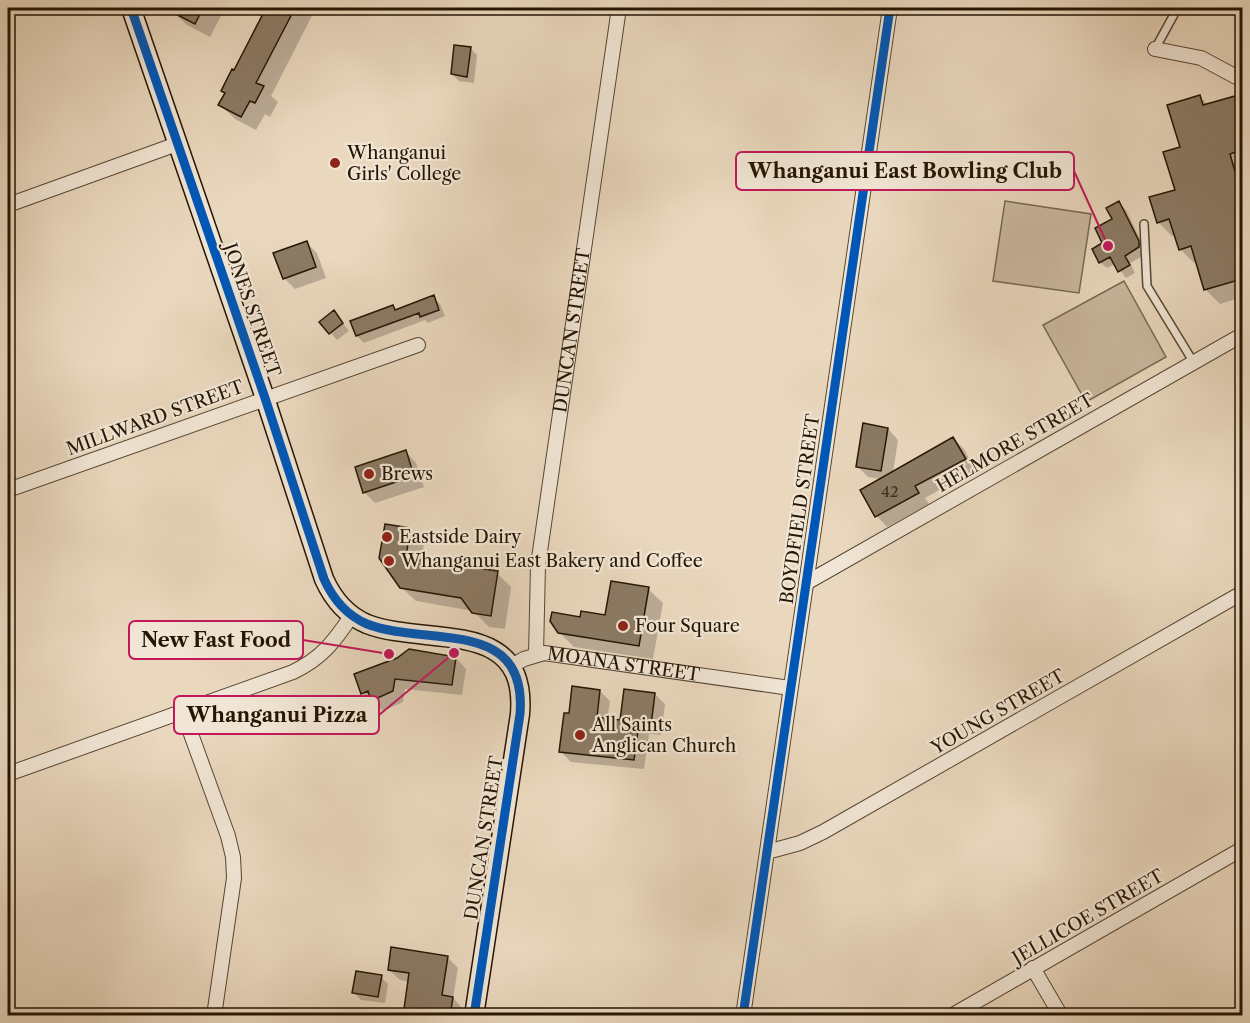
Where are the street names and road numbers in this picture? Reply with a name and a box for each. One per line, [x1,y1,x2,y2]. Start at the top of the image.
street label: JONES STREET [218,237,285,380]
street label: DUNCAN STREET [549,246,595,414]
street label: MILLWARD STREET [63,376,247,460]
street label: HELMORE STREET [932,389,1098,497]
street label: BOYDFIELD STREET [776,412,824,605]
street label: MOANA STREET [546,643,702,686]
street label: YOUNG STREET [926,665,1069,760]
street label: DUNCAN STREET [460,754,508,922]
street label: JELLICOE STREET [1006,865,1168,971]

